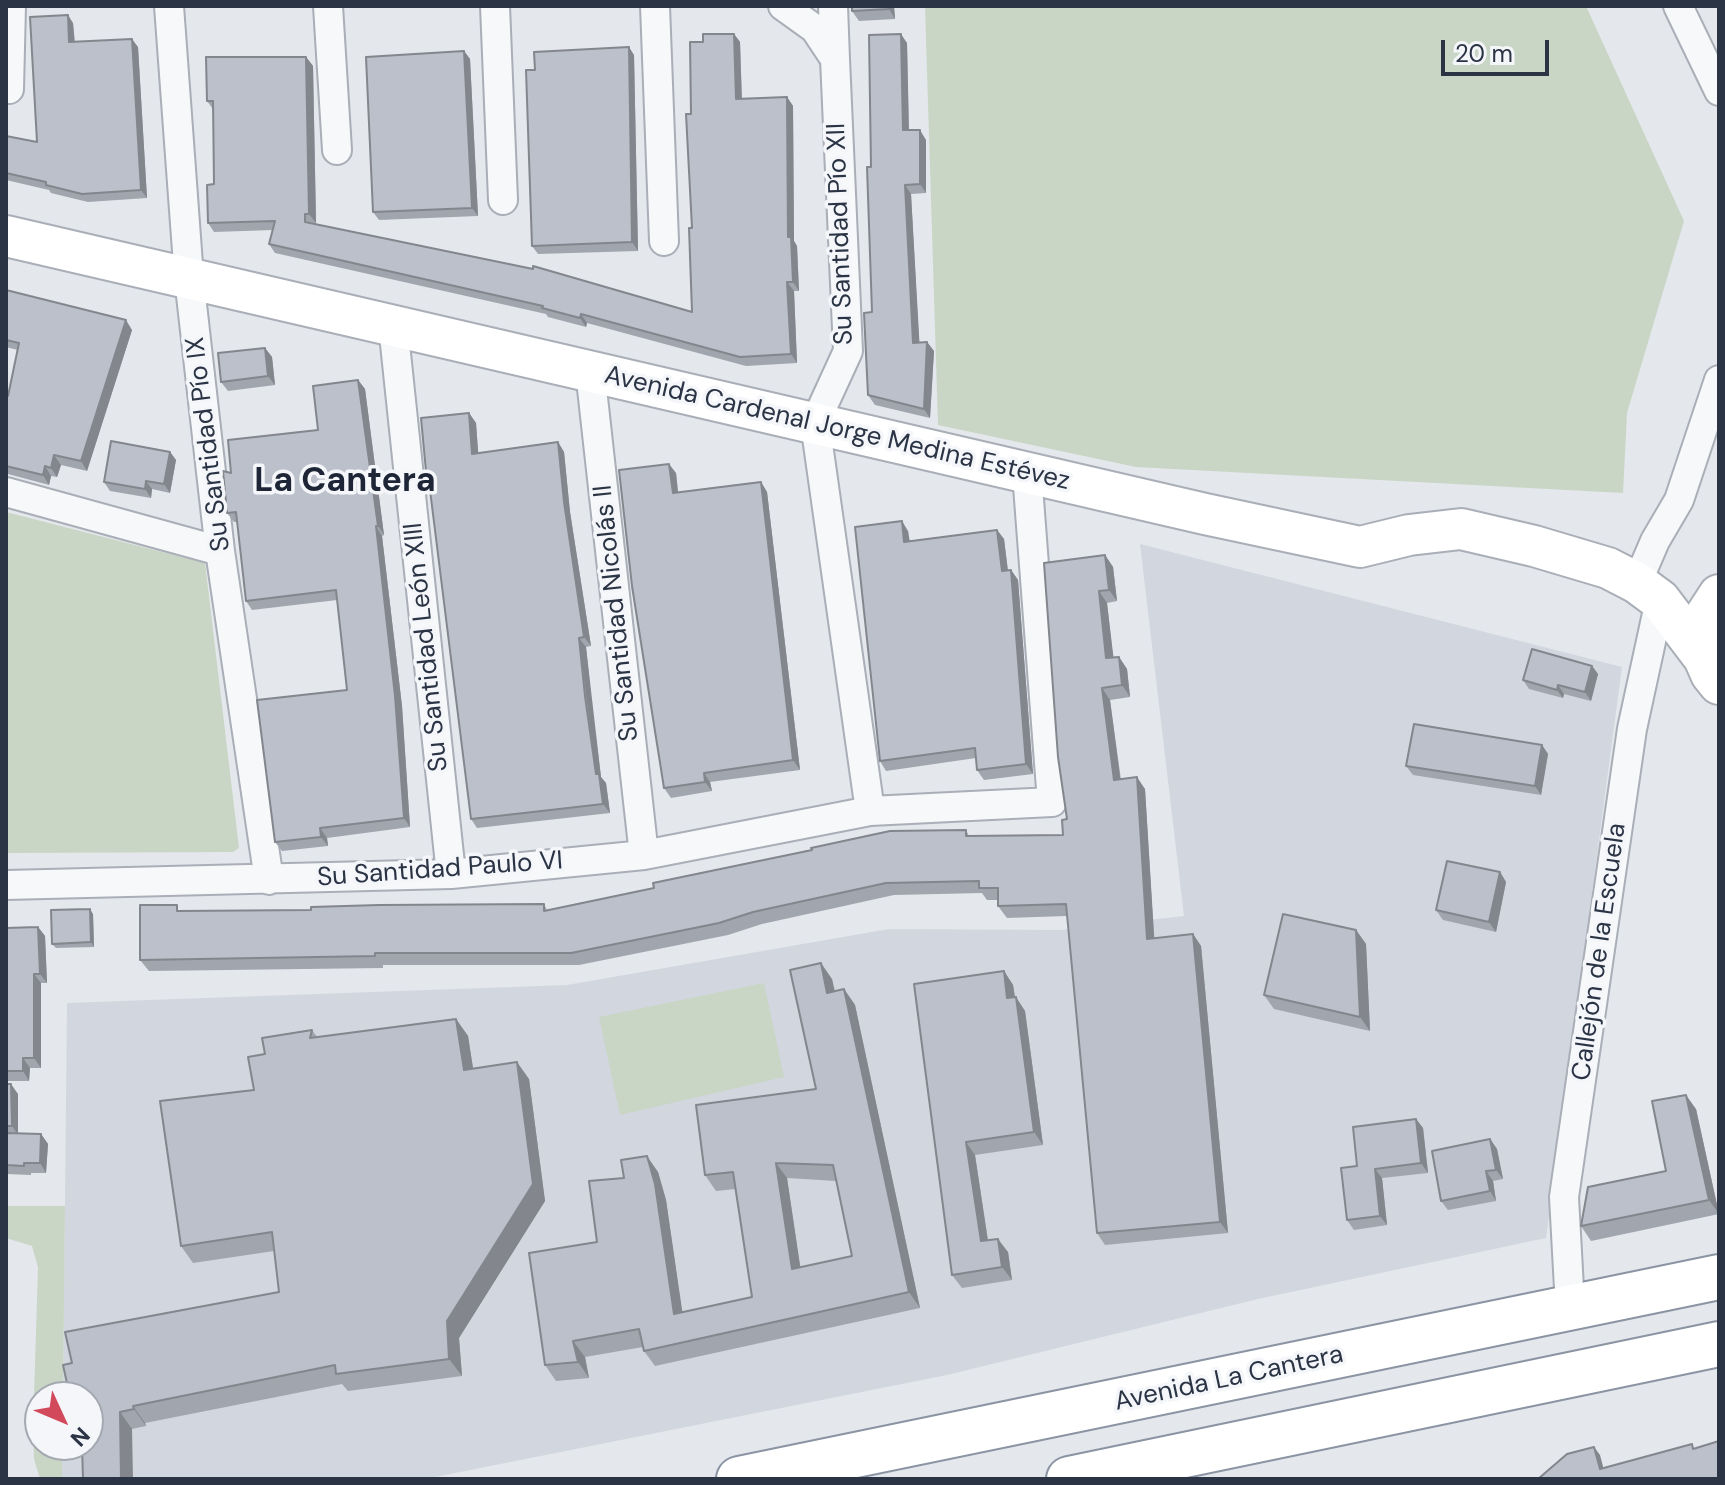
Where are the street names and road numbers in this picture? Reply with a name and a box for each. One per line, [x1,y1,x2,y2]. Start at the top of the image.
street label: Su Santidad Pío XII [822,122,860,346]
street label: Su Santidad Pío IX [180,335,238,553]
street label: Avenida Cardenal Jorge Medina Estévez [601,360,1073,498]
street label: Su Santidad Nicolás II [588,483,646,743]
street label: Su Santidad León XIII [398,521,456,773]
street label: Callejón de la Escuela [1566,821,1634,1083]
street label: Su Santidad Paulo VI [316,846,564,894]
street label: Avenida La Cantera [1112,1340,1346,1418]

